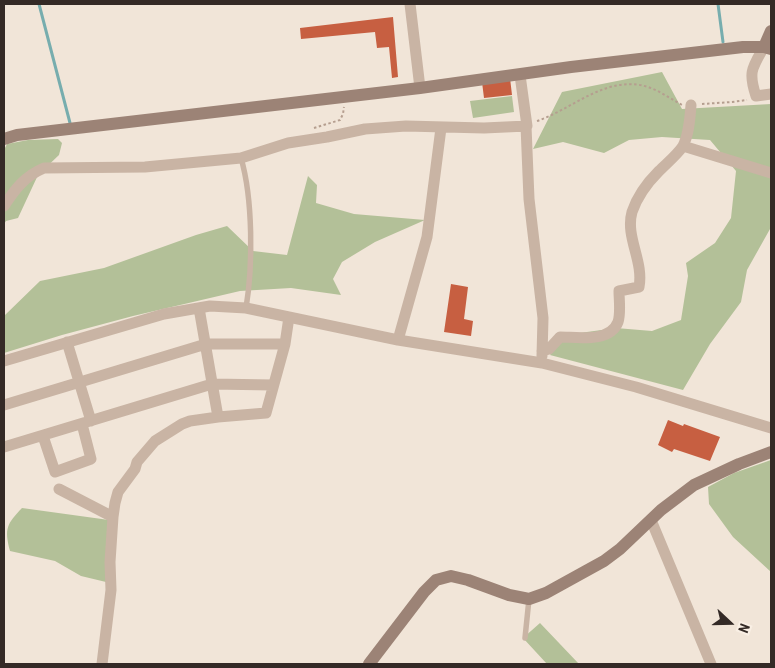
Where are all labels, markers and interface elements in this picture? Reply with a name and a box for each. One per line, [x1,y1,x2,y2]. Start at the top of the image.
north arrow [705,598,755,648]
text: N [735,621,753,635]

